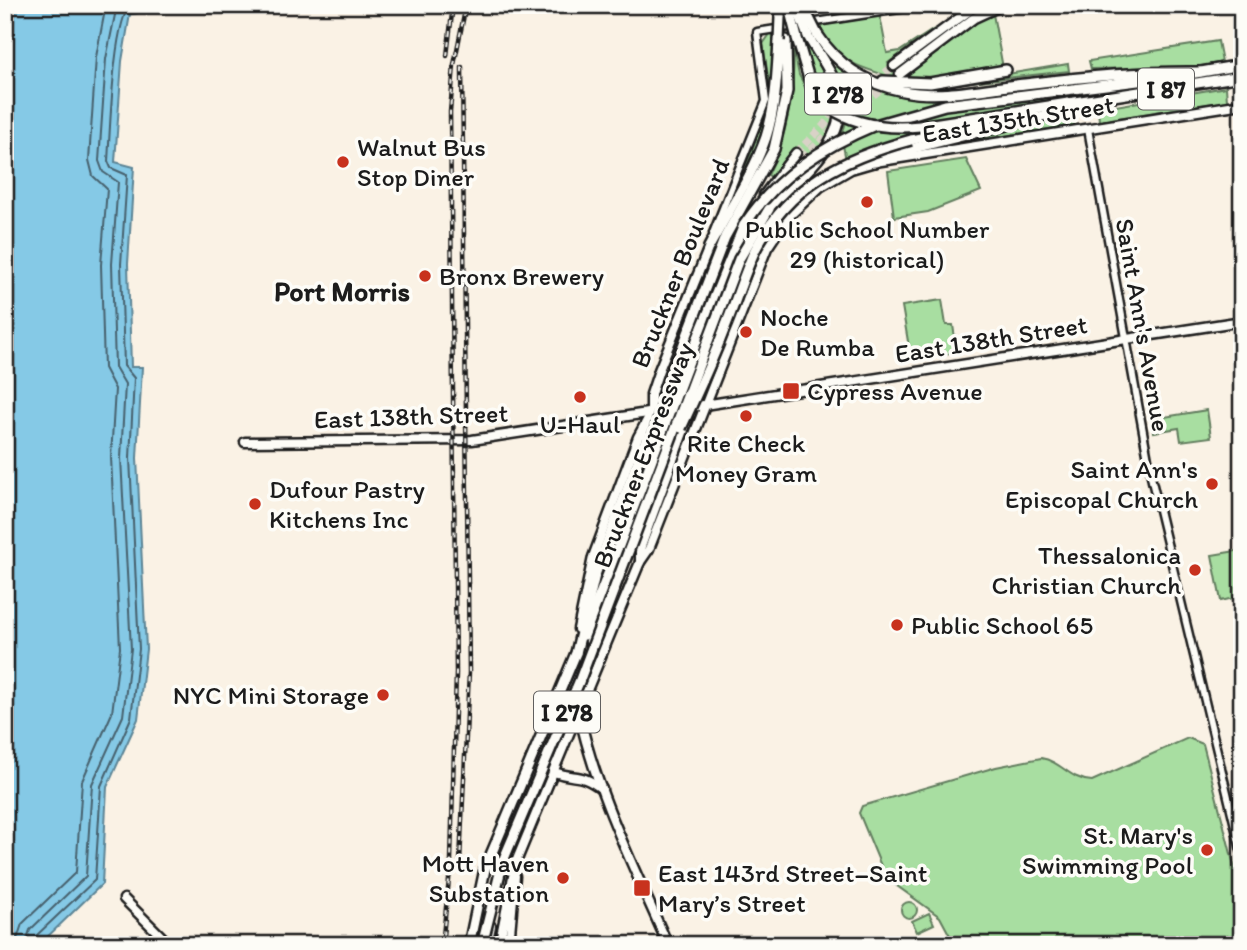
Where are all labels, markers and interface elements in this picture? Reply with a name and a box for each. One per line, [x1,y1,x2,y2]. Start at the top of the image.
road number: I 87 [1138,68,1194,110]
road number: I 278 [805,74,871,114]
street label: East 135th Street [920,88,1116,150]
place label: Walnut Bus Stop Diner [357,131,486,193]
marker: Walnut Bus Stop Diner [335,154,351,170]
street label: Bruckner Boulevard [623,154,737,372]
marker: Public School Number 29 (historical) [859,194,875,210]
place label: Public School Number 29 (historical) [745,213,990,275]
street label: Saint Ann's Avenue [1108,216,1178,434]
place label: Bronx Brewery [439,260,604,292]
marker: Bronx Brewery [417,268,433,284]
district label: Port Morris [274,274,410,308]
place label: Noche De Rumba [760,301,875,363]
street label: East 138th Street [893,308,1090,370]
marker: Noche De Rumba [738,324,754,340]
street label: Bruckner Expressway [585,338,701,572]
place label: Cypress Avenue [807,375,983,407]
marker: Cypress Avenue [781,381,801,401]
marker: U-Haul [572,389,588,405]
street label: East 138th Street [313,397,509,435]
place label: U-Haul [540,408,620,440]
marker: Rite Check Money Gram [738,408,754,424]
place label: Rite Check Money Gram [675,427,817,489]
place label: Saint Ann's Episcopal Church [1005,453,1198,515]
place label: Dufour Pastry Kitchens Inc [269,473,425,535]
marker: Saint Ann's Episcopal Church [1204,476,1220,492]
marker: Dufour Pastry Kitchens Inc [247,496,263,512]
place label: Thessalonica Christian Church [992,539,1181,601]
marker: Thessalonica Christian Church [1187,562,1203,578]
place label: Public School 65 [911,609,1093,641]
marker: Public School 65 [889,617,905,633]
place label: NYC Mini Storage [173,679,369,711]
marker: NYC Mini Storage [375,687,391,703]
road number: I 278 [534,692,600,732]
place label: St. Mary's Swimming Pool [1022,819,1193,881]
marker: St. Mary's Swimming Pool [1199,842,1215,858]
place label: Mott Haven Substation [422,847,549,909]
place label: East 143rd Street–Saint Mary’s Street [658,857,928,919]
marker: Mott Haven Substation [555,870,571,886]
marker: East 143rd Street–Saint Mary’s Street [632,878,652,898]

